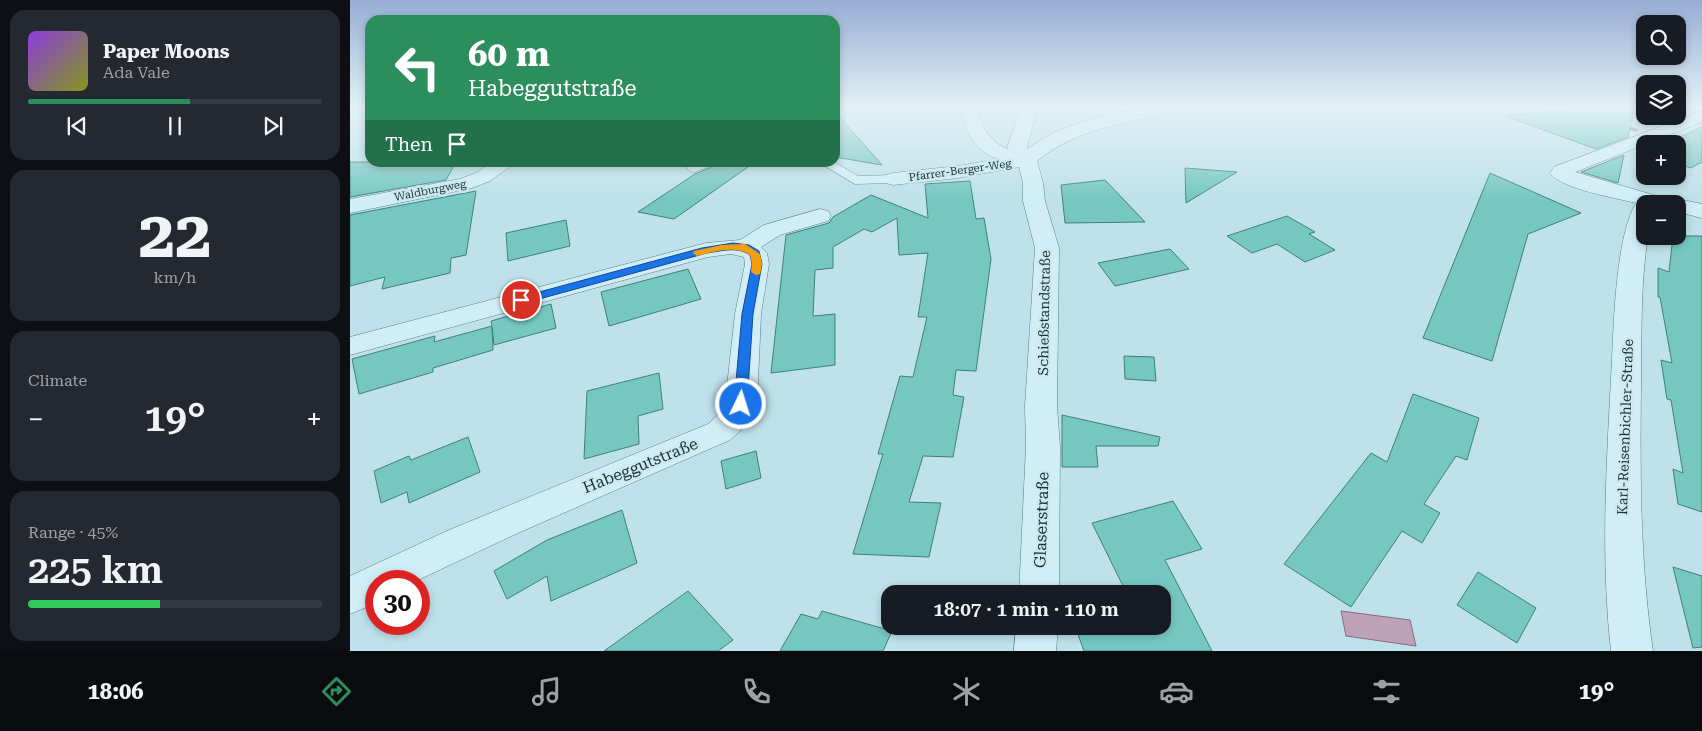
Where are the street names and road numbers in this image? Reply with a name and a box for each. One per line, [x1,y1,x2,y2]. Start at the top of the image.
street label: Pfarrer-Berger-Weg [908,157,1013,184]
street label: Waldburgweg [393,177,468,204]
street label: Schießstandstraße [1035,250,1053,376]
street label: Karl-Reisenbichler-Straße [1614,338,1636,515]
street label: Habeggutstraße [580,434,701,497]
street label: Glaserstraße [1030,471,1053,568]

